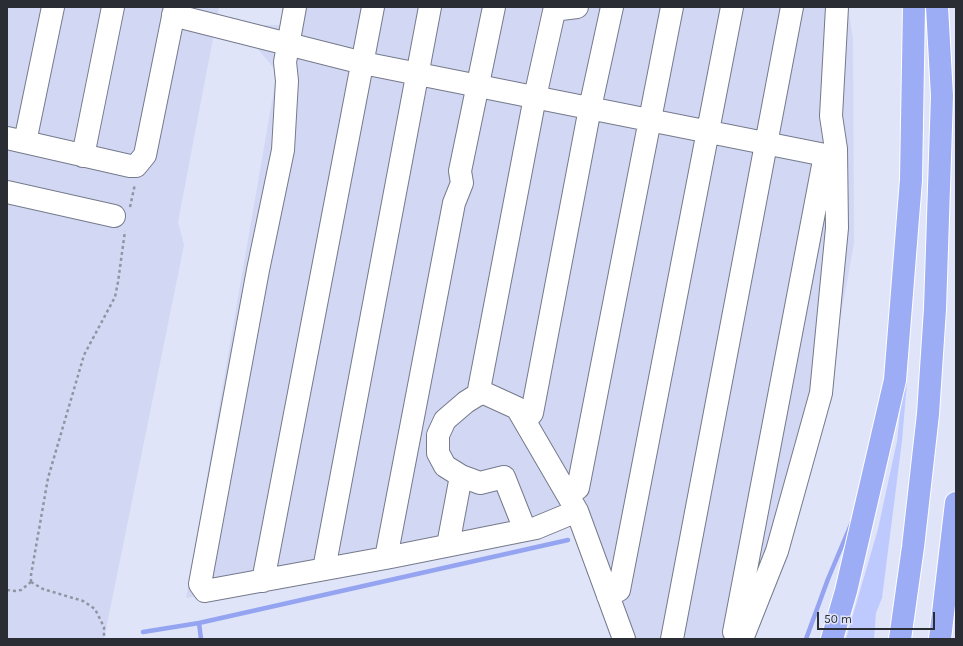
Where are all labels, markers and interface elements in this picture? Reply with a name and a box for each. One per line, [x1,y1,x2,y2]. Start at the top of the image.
scale bar [819,604,937,630]
text: 50 m [824,612,852,626]

